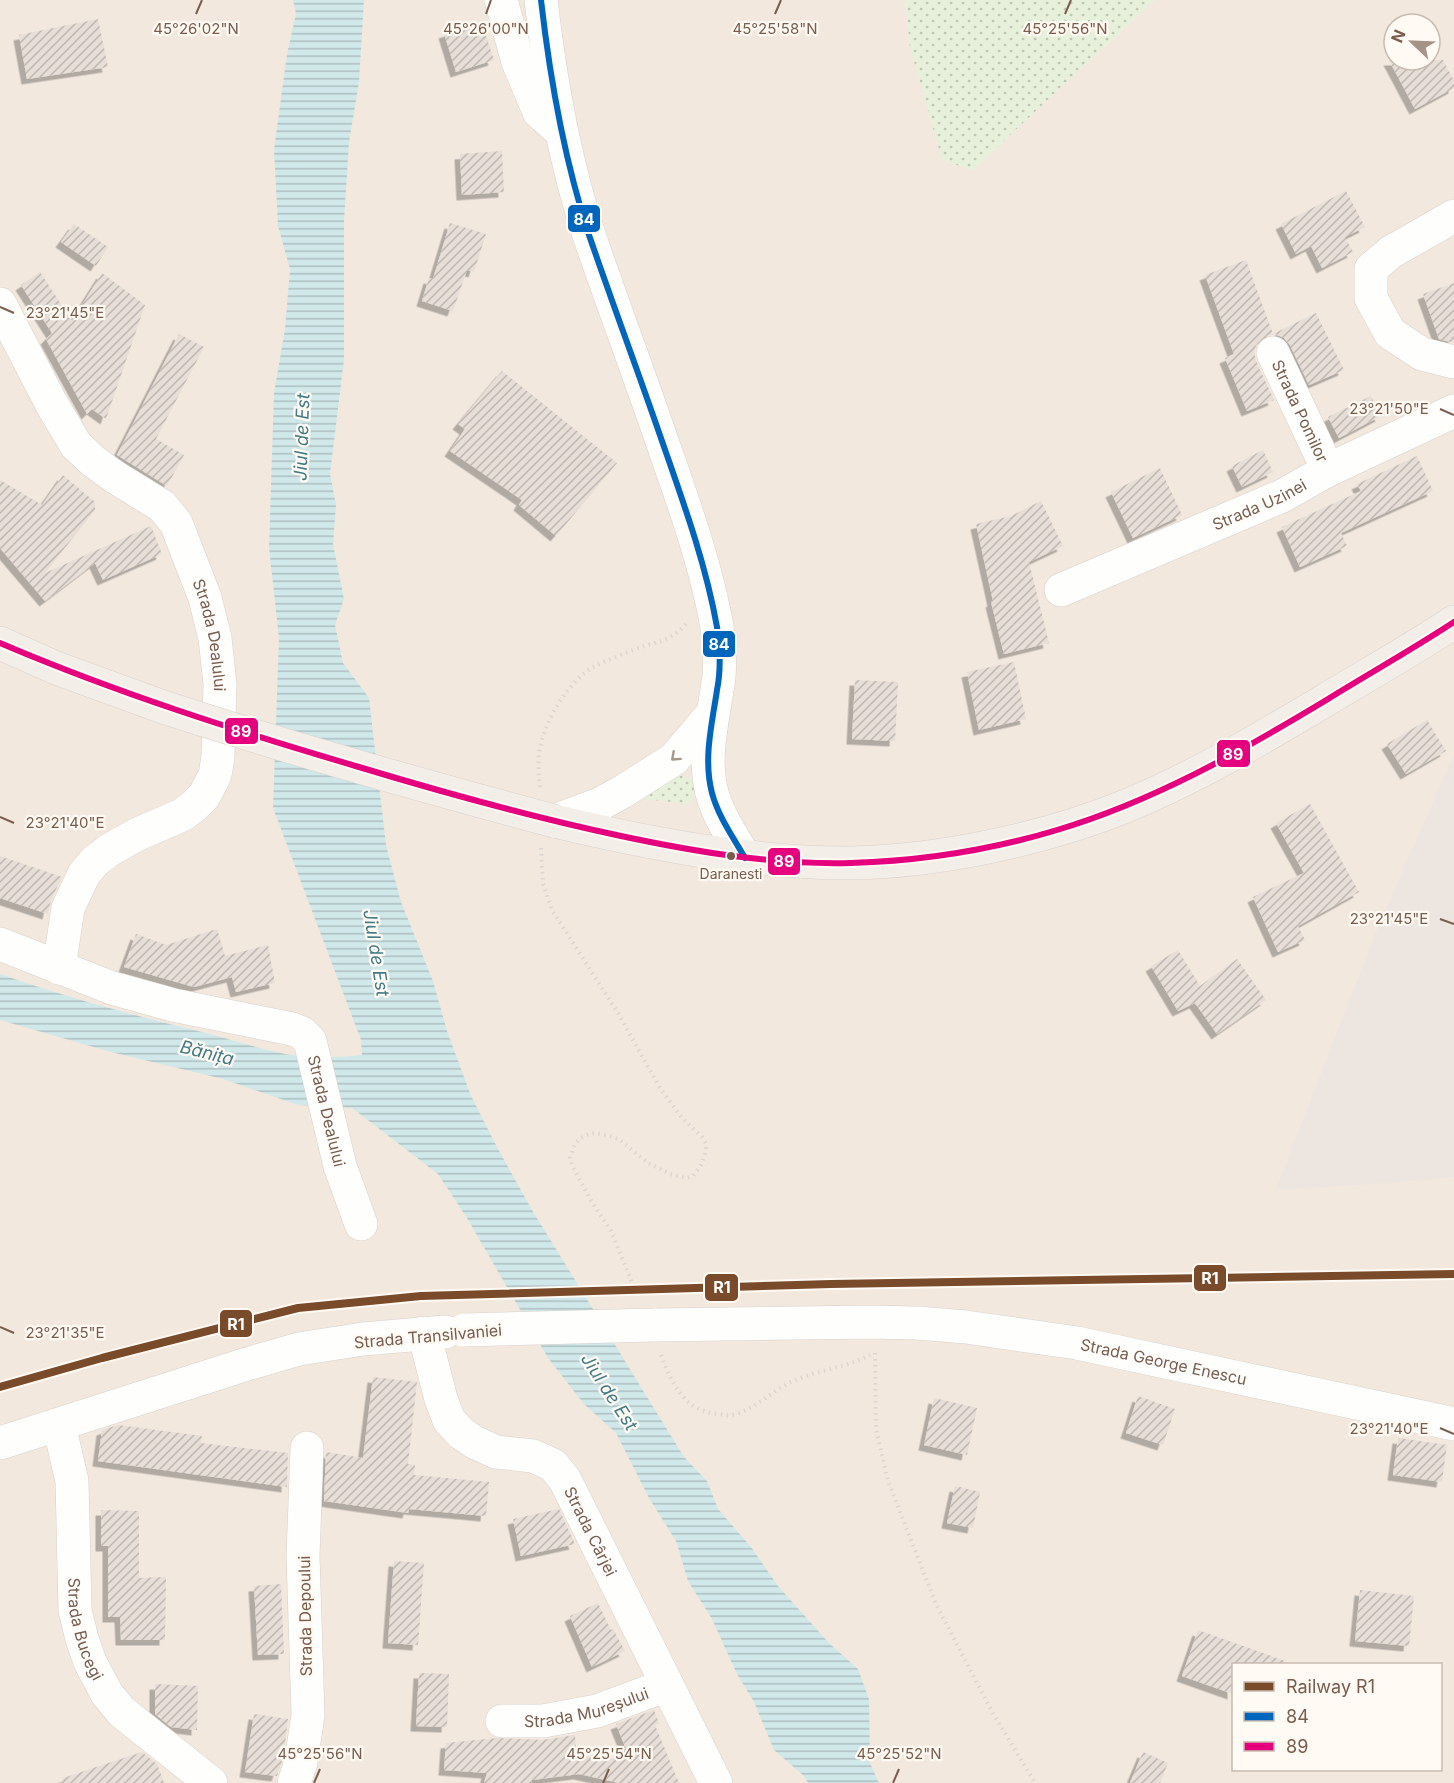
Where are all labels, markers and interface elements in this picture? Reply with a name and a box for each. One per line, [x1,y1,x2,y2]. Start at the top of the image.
north arrow [1382,12,1442,72]
text: 45°26'02"N [153,19,239,38]
text: 45°26'00"N [443,19,529,38]
text: 45°25'58"N [732,19,818,38]
text: 45°25'56"N [1022,19,1108,38]
text: N [1387,27,1410,46]
line badge: 84 [567,204,601,233]
text: 84 [573,209,595,229]
text: 23°21'45"E [26,303,104,322]
street label: Strada Pomilor [1268,356,1333,465]
water label: Jiul de Est [289,392,314,481]
text: 23°21'50"E [1349,399,1429,418]
street label: Strada Uzinei [1209,474,1310,534]
street label: Strada Dealului [189,576,230,692]
line badge: 84 [702,630,736,658]
text: 84 [708,634,730,654]
line badge: 89 [224,717,259,745]
text: 89 [231,721,251,741]
line badge: 89 [1216,739,1251,768]
text: 89 [1223,744,1243,764]
one-way arrow [670,749,681,760]
text: 23°21'40"E [26,813,105,832]
line badge: 89 [767,847,801,876]
marker: Daranesti [725,850,737,862]
text: 89 [774,851,794,871]
place label: Daranesti [700,865,762,882]
water label: Jiul de Est [359,908,394,999]
text: 23°21'45"E [1350,909,1428,928]
water label: Bănița [178,1036,236,1070]
street label: Strada Dealului [304,1053,350,1169]
line badge: R1 [1193,1264,1227,1292]
text: R1 [1201,1268,1219,1288]
line badge: R1 [704,1273,739,1302]
text: R1 [713,1277,731,1297]
line badge: R1 [219,1309,253,1338]
text: R1 [227,1314,245,1334]
street label: Strada Transilvaniei [353,1320,503,1352]
text: 23°21'35"E [25,1323,105,1342]
street label: Strada George Enescu [1079,1334,1249,1389]
water label: Jiul de Est [577,1349,643,1435]
text: 23°21'40"E [1350,1419,1429,1438]
street label: Strada Cârjei [560,1483,621,1580]
street label: Strada Depoului [294,1555,316,1677]
street label: Strada Bucegi [64,1577,108,1684]
legend [1232,1663,1442,1771]
text: Railway R1 [1286,1676,1375,1697]
street label: Strada Mureșului [524,1683,651,1731]
text: 84 [1286,1706,1309,1727]
text: 89 [1286,1736,1308,1757]
text: 45°25'56"N [277,1744,363,1763]
text: 45°25'54"N [566,1744,652,1763]
text: 45°25'52"N [857,1744,941,1763]

